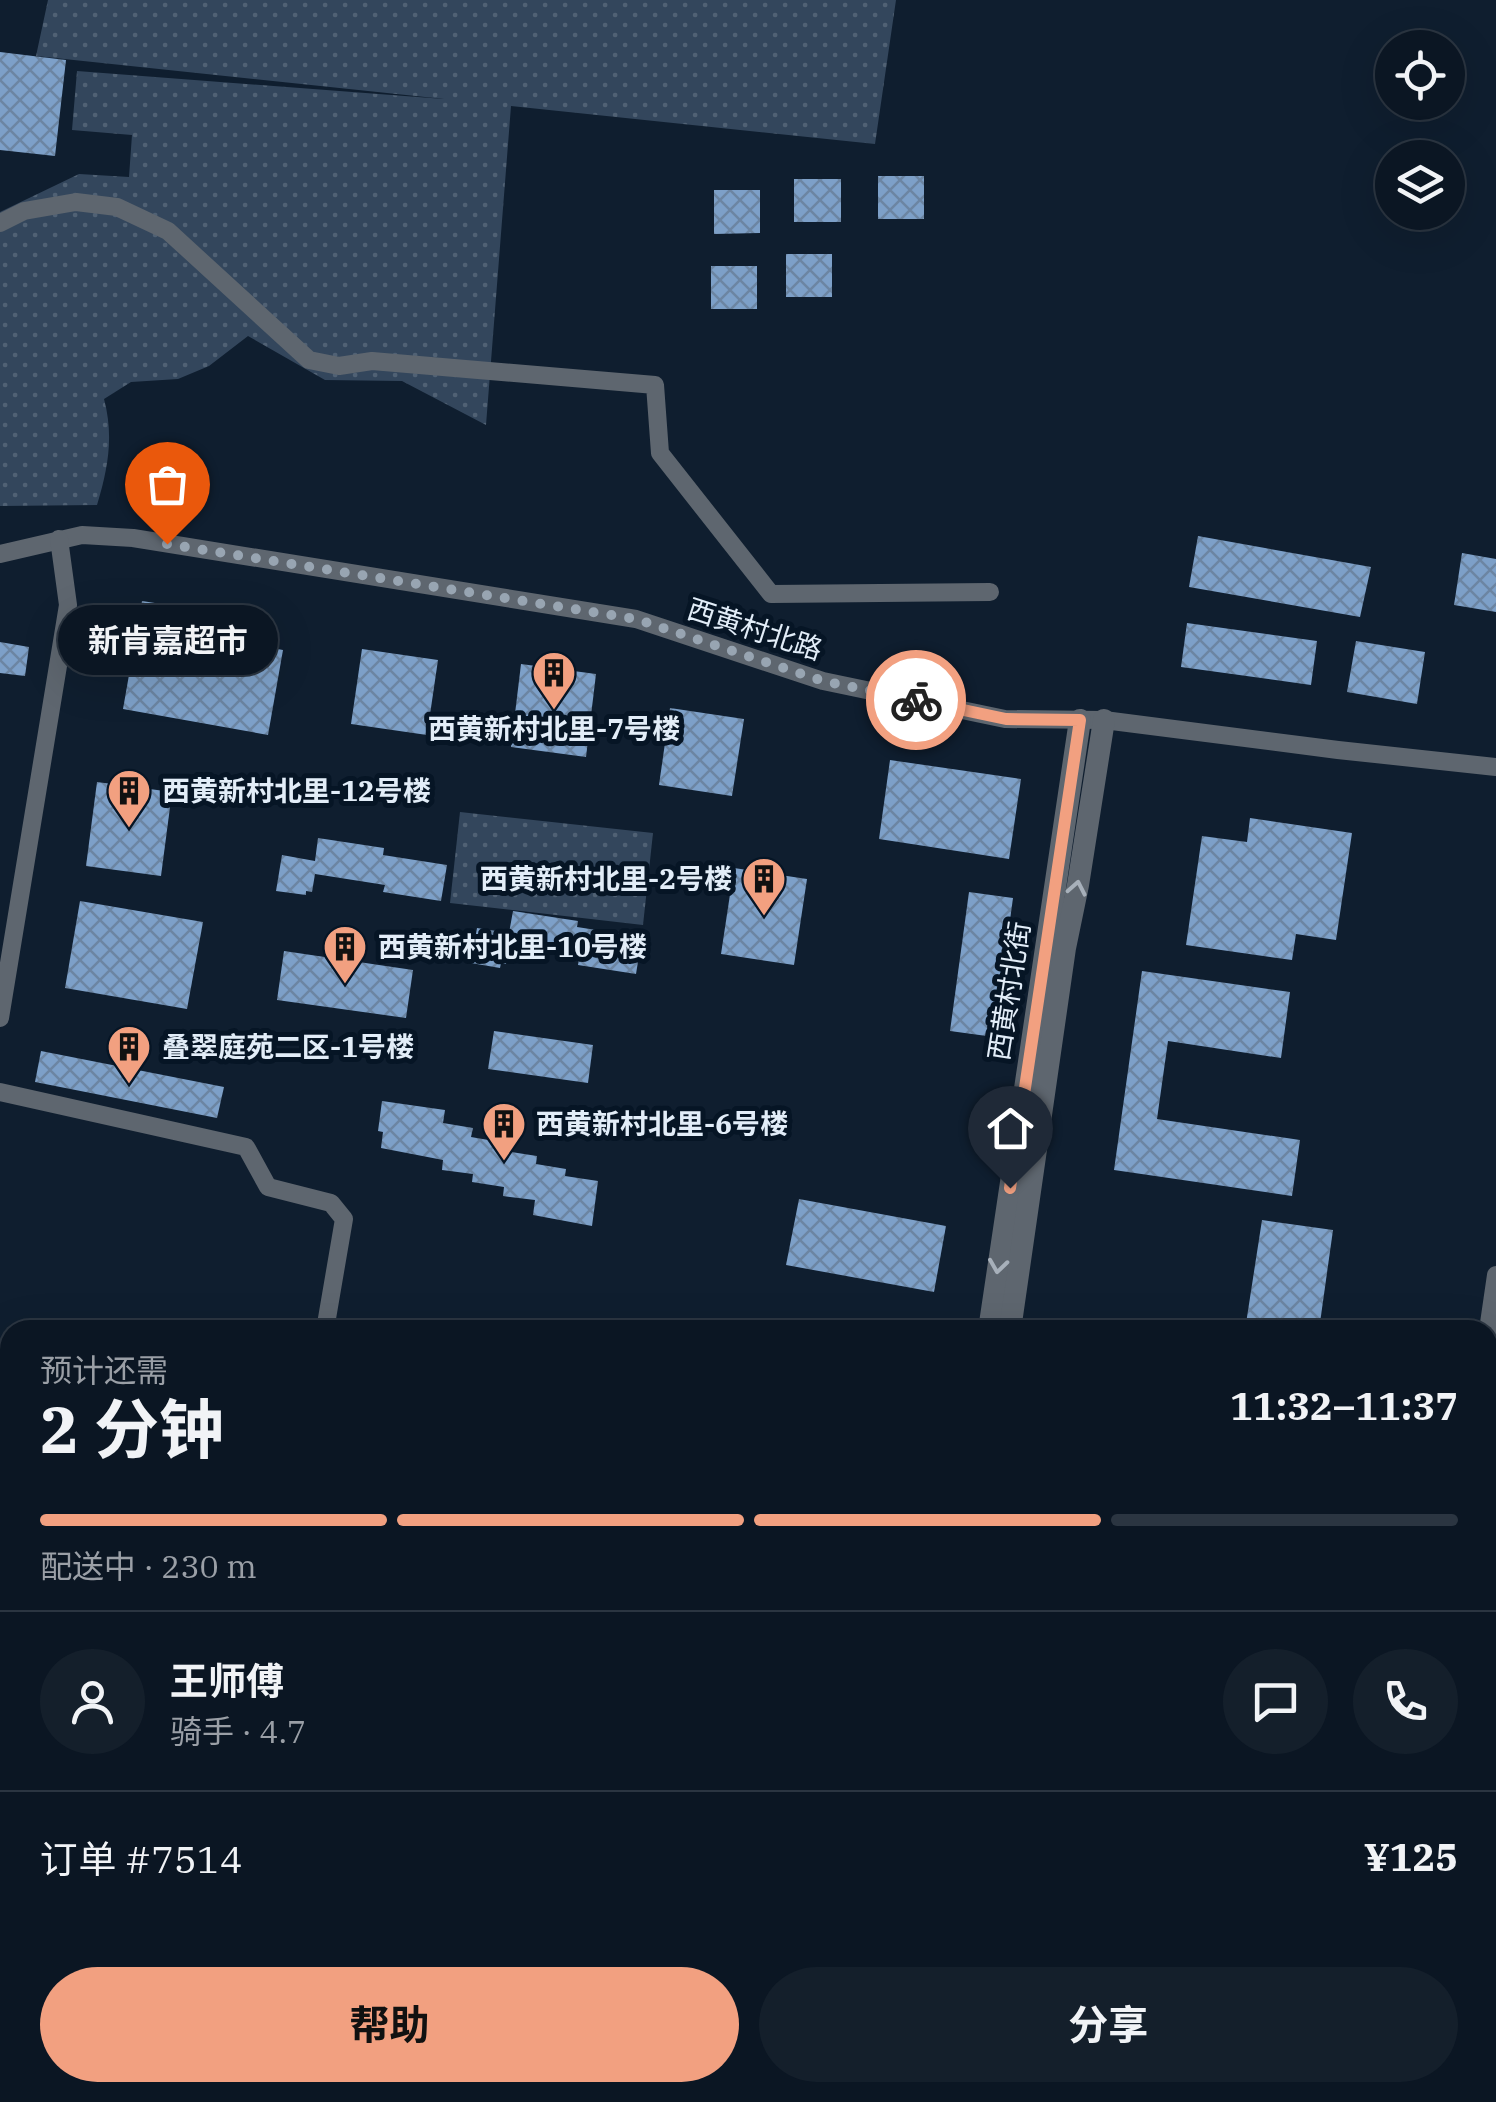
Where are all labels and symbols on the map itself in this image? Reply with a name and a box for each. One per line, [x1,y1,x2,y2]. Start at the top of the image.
pin [125,442,210,545]
street label: 西黄村北路 [683,589,827,668]
callout: 新肯嘉超市 [57,604,277,674]
building icon: 西黄新村北里-7号楼 [531,650,577,711]
courier [866,650,966,750]
place label: 西黄新村北里-7号楼 [428,710,680,747]
building icon: 西黄新村北里-12号楼 [106,768,152,829]
place label: 西黄新村北里-12号楼 [162,772,431,809]
building icon: 西黄新村北里-2号楼 [741,856,787,917]
place label: 西黄新村北里-2号楼 [480,860,732,897]
one-way arrow [1066,880,1087,897]
street label: 西黄村北街 [979,919,1038,1063]
building icon: 西黄新村北里-10号楼 [322,924,368,985]
place label: 西黄新村北里-10号楼 [378,928,647,965]
building icon: 叠翠庭苑二区-1号楼 [106,1024,152,1085]
place label: 叠翠庭苑二区-1号楼 [162,1028,414,1065]
pin [968,1086,1053,1189]
building icon: 西黄新村北里-6号楼 [481,1101,527,1162]
place label: 西黄新村北里-6号楼 [536,1105,788,1142]
one-way arrow [989,1258,1010,1274]

